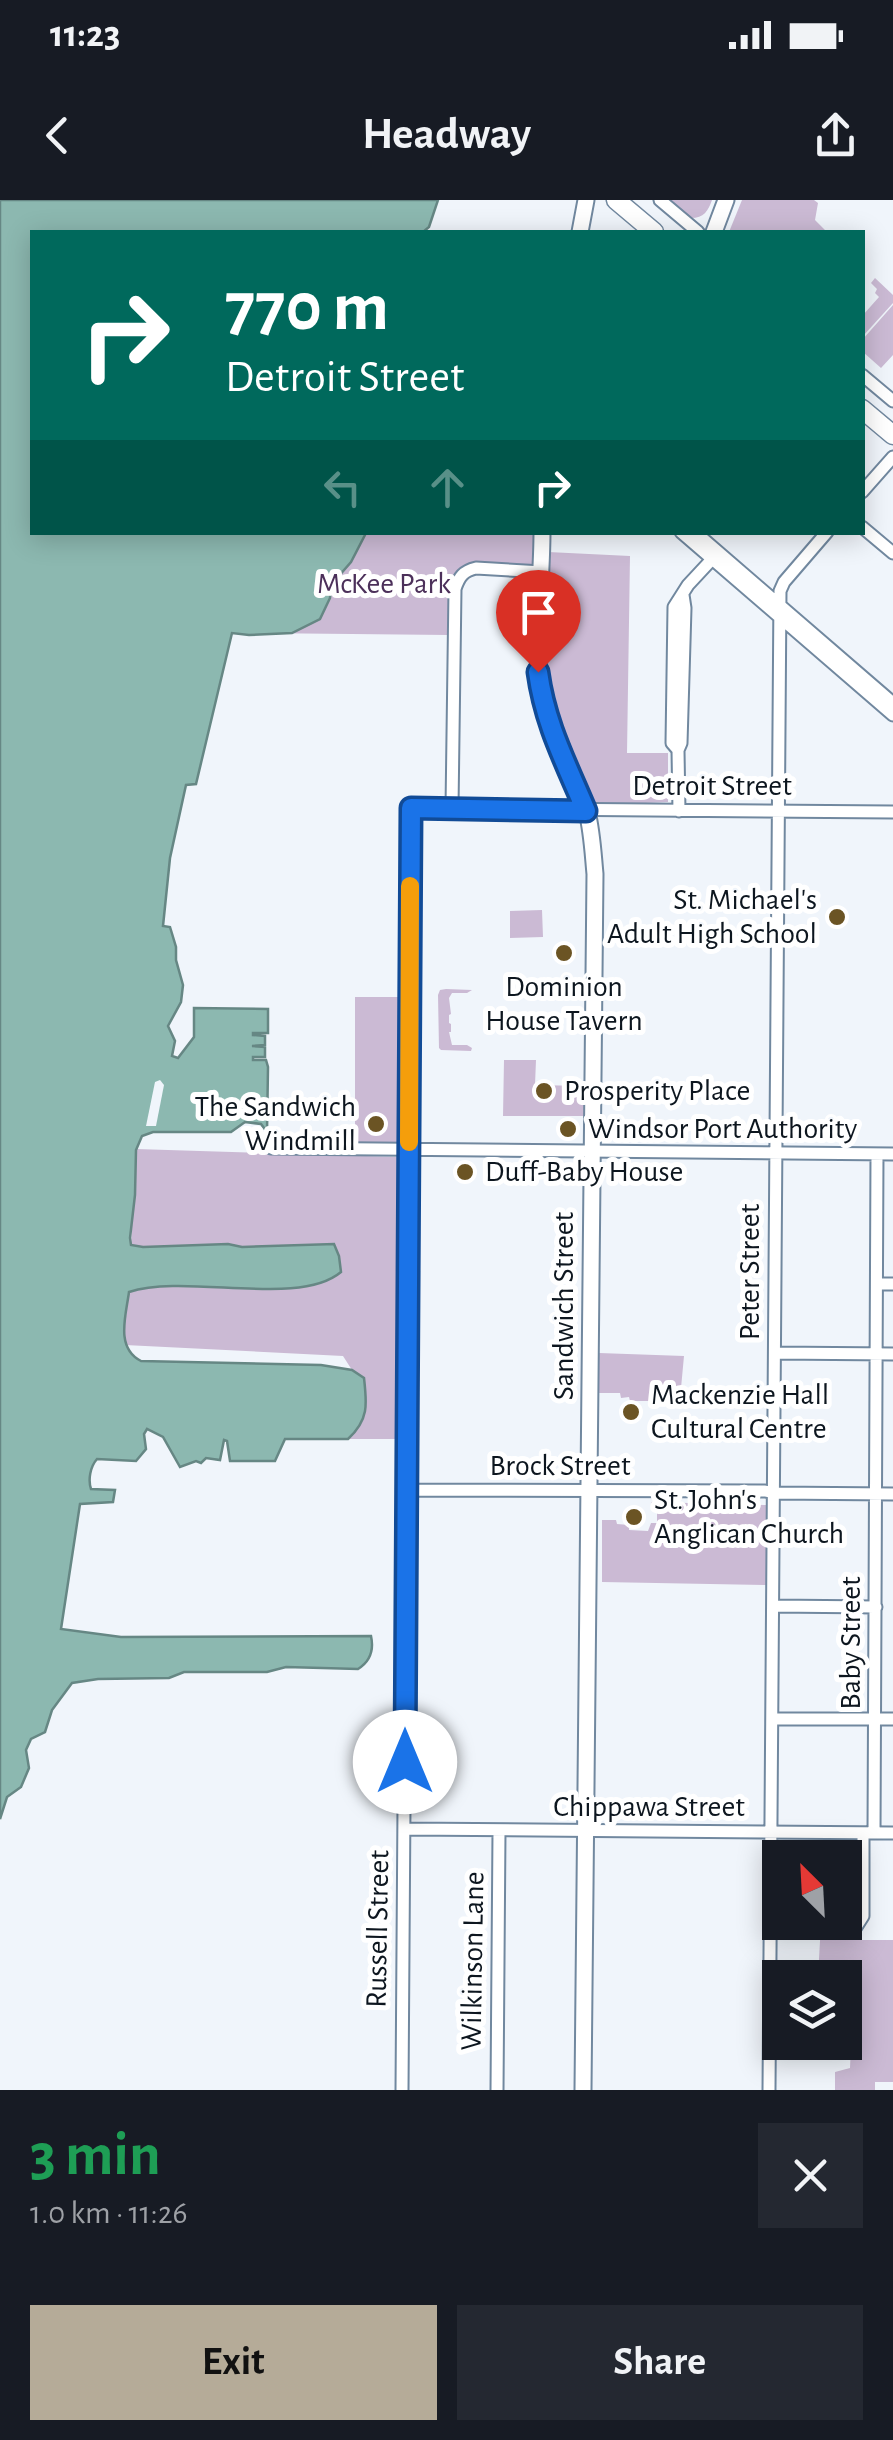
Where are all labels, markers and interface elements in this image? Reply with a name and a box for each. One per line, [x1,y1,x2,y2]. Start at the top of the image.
text: 11:23 [50,16,120,54]
icon: back [30,108,85,163]
icon: share [808,108,863,163]
text: Headway [362,112,531,157]
icon: right [60,270,190,400]
text: 770 m [225,273,389,343]
text: Detroit Street [225,355,464,400]
icon: left [315,460,370,515]
icon: ahead [420,460,475,515]
icon: right [525,460,580,515]
park label: McKee Park [317,569,451,599]
pin [496,570,581,673]
icon: arrive [511,585,566,640]
street label: Detroit Street [632,771,792,801]
place label: St. Michael's Adult High School [607,885,817,949]
marker: St. Michael's Adult High School [826,906,848,928]
marker: Dominion House Tavern [553,942,575,964]
place label: Dominion House Tavern [485,972,643,1036]
place label: Prosperity Place [564,1076,750,1106]
marker: Prosperity Place [533,1080,555,1102]
place label: The Sandwich Windmill [194,1092,356,1156]
marker: The Sandwich Windmill [365,1113,387,1135]
place label: Windsor Port Authority [588,1114,857,1144]
marker: Windsor Port Authority [557,1118,579,1140]
place label: Duff-Baby House [485,1157,683,1187]
marker: Duff-Baby House [454,1161,476,1183]
street label: Peter Street [735,1203,765,1340]
street label: Sandwich Street [549,1211,579,1400]
place label: Mackenzie Hall Cultural Centre [651,1380,829,1444]
marker: Mackenzie Hall Cultural Centre [620,1401,642,1423]
street label: Brock Street [490,1451,631,1481]
place label: St. John's Anglican Church [654,1485,844,1549]
marker: St. John's Anglican Church [623,1506,645,1528]
street label: Baby Street [836,1576,866,1710]
position arrow [353,1710,457,1814]
street label: Chippawa Street [553,1792,745,1822]
north arrow [762,1840,862,1940]
map controls [762,1840,862,2060]
street label: Russell Street [362,1849,394,2008]
street label: Wilkinson Lane [456,1871,490,2051]
button: layers [762,1960,862,2060]
button: close [758,2123,863,2228]
text: 3 min [30,2126,161,2186]
text: 1.0 km · 11:26 [30,2197,188,2229]
button: Exit [30,2305,437,2420]
button: Share [457,2305,863,2420]

